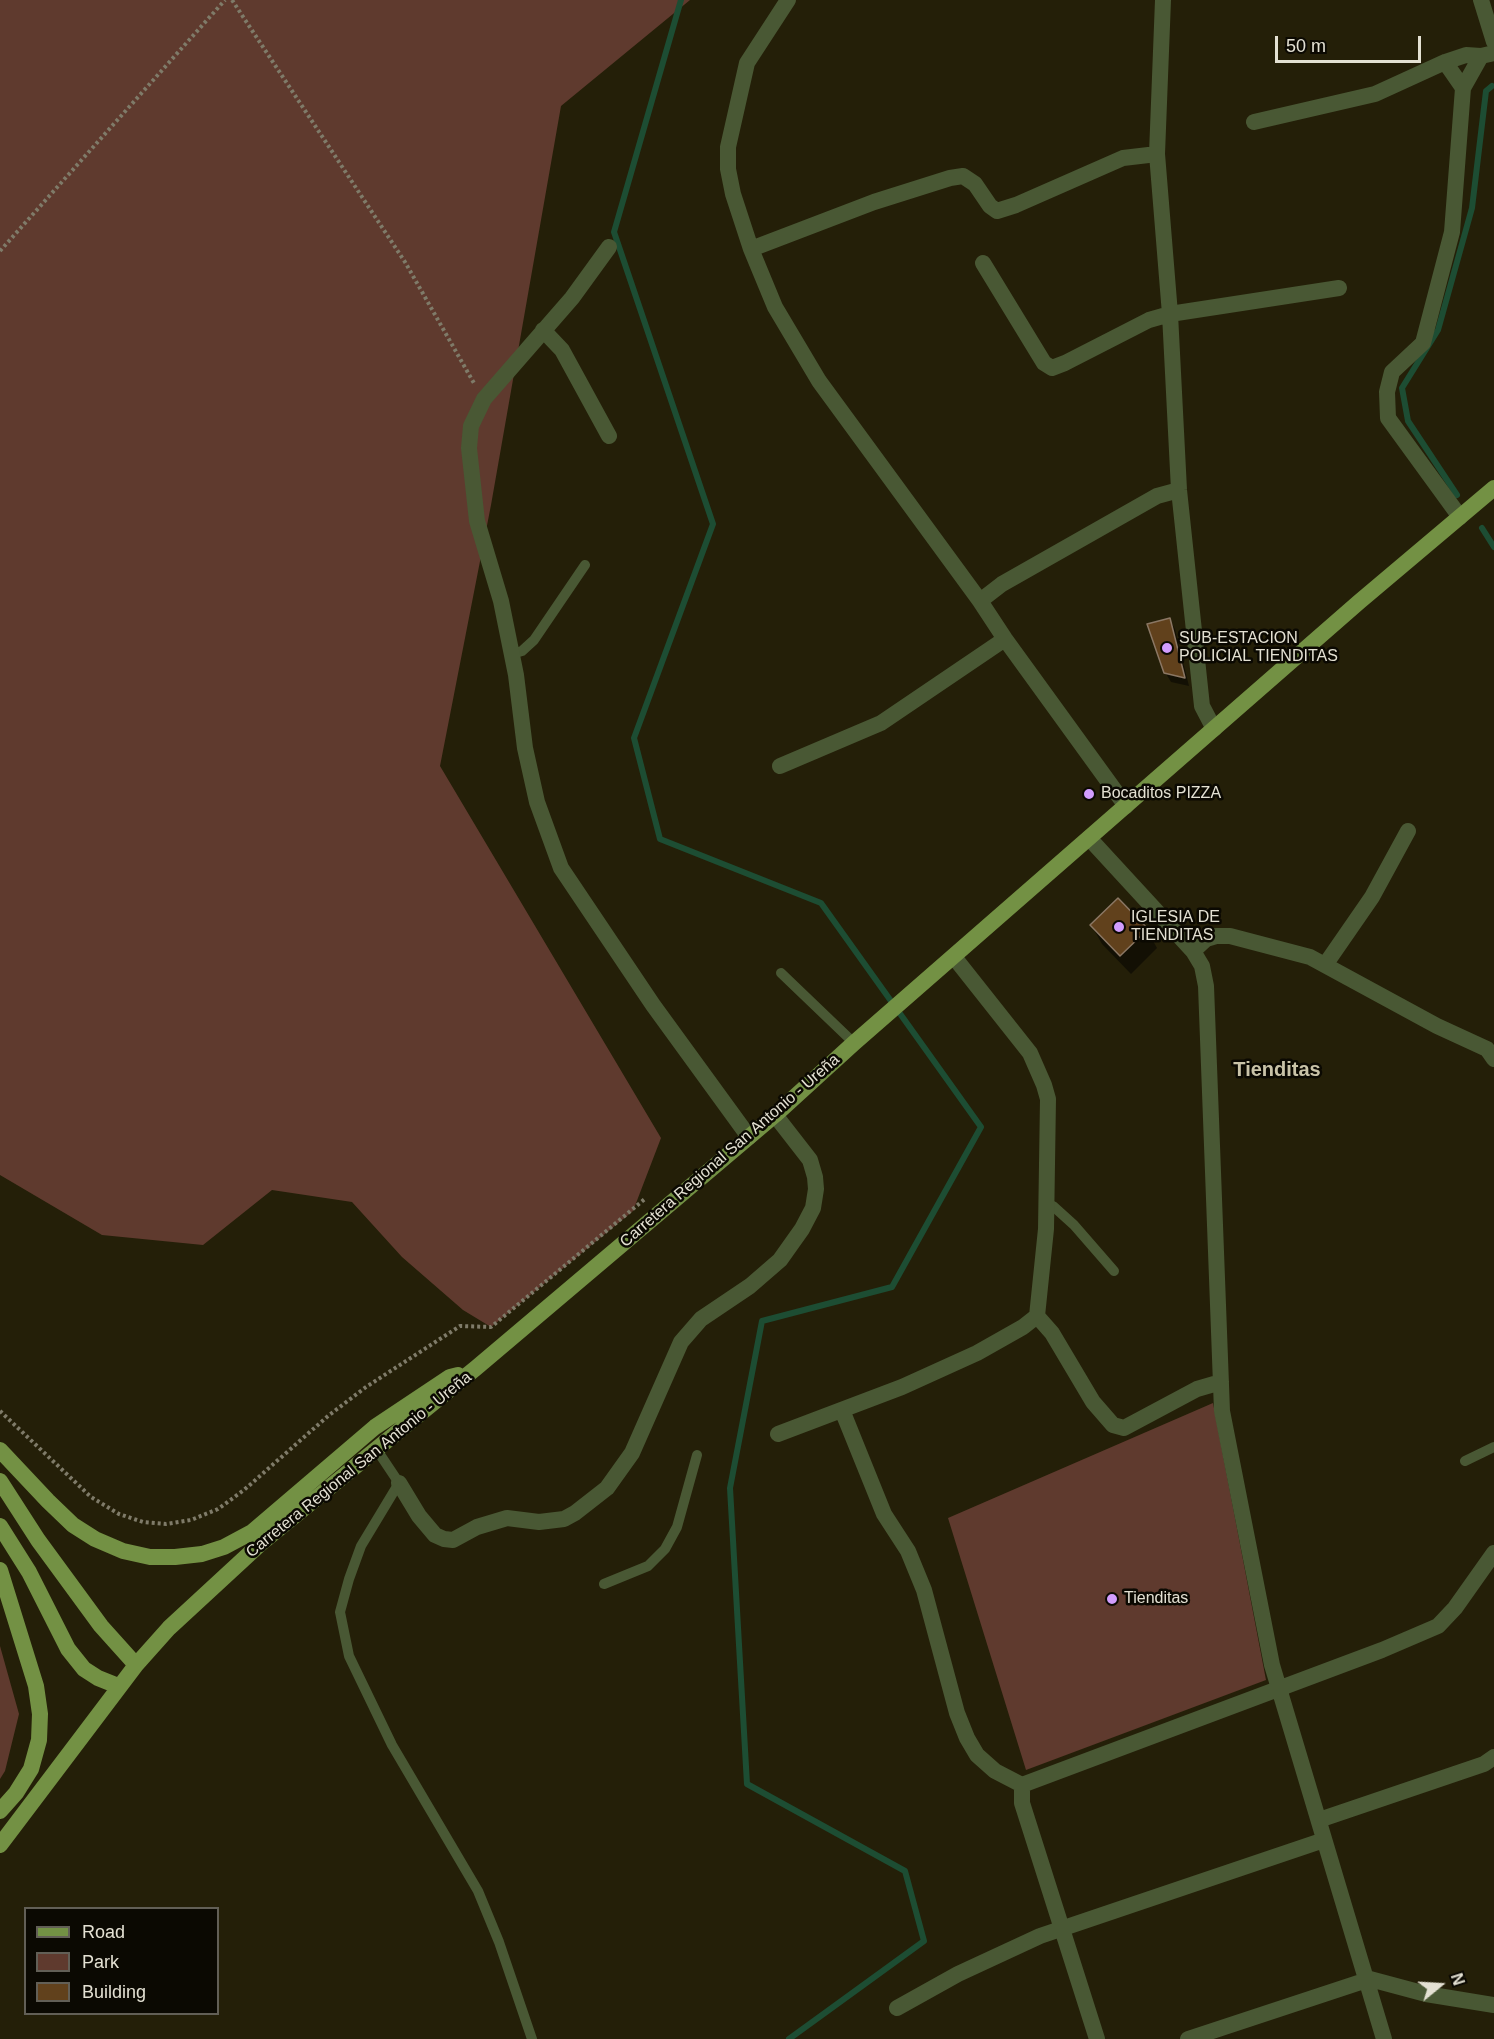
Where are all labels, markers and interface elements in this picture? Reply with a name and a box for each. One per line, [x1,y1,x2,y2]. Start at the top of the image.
scale bar [1278,24,1424,62]
text: 50 m [1286,36,1326,56]
place label: SUB-ESTACION POLICIAL TIENDITAS [1179,629,1338,667]
marker: SUB-ESTACION POLICIAL TIENDITAS [1160,641,1174,655]
place label: Bocaditos PIZZA [1101,784,1221,804]
marker: Bocaditos PIZZA [1082,787,1096,801]
place label: IGLESIA DE TIENDITAS [1131,908,1220,946]
marker: IGLESIA DE TIENDITAS [1112,920,1126,934]
street label: Carretera Regional San Antonio - Ureña [616,1050,844,1252]
district label: Tienditas [1233,1058,1321,1082]
street label: Carretera Regional San Antonio - Ureña [242,1368,476,1562]
place label: Tienditas [1124,1589,1188,1609]
marker: Tienditas [1105,1592,1119,1606]
legend [24,1907,219,2015]
text: Road [82,1922,125,1942]
text: Park [82,1952,119,1972]
north arrow [1410,1955,1470,2015]
text: N [1448,1971,1467,1987]
text: Building [82,1982,146,2002]

